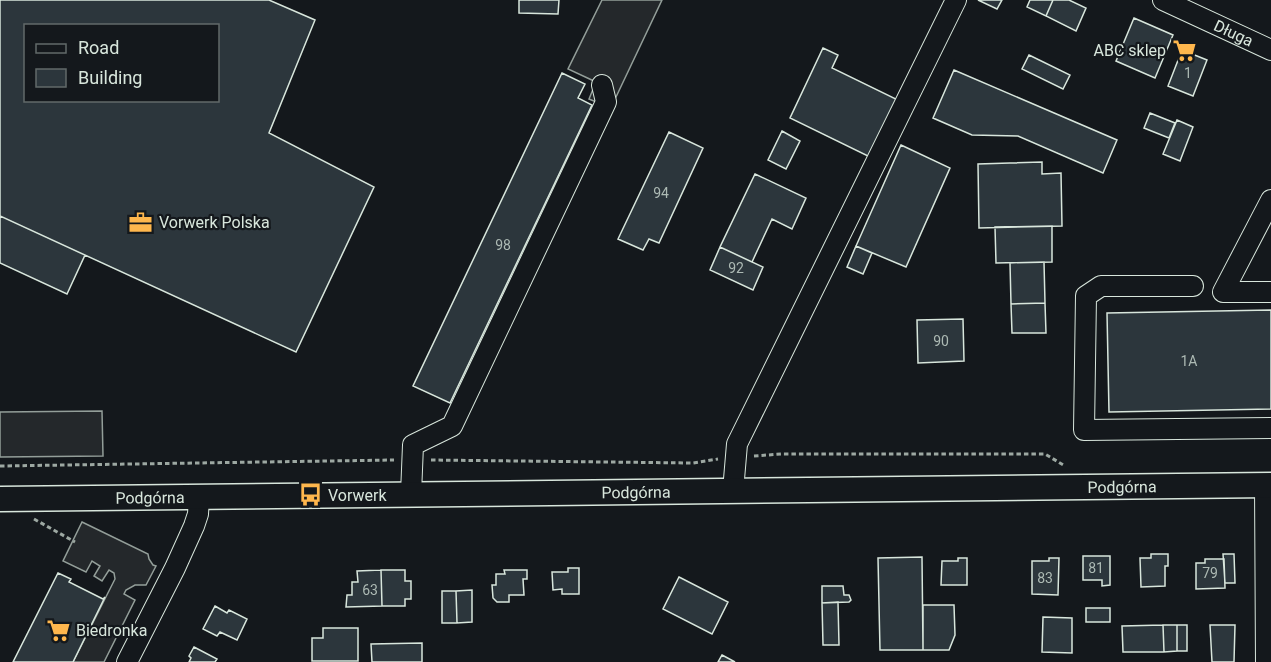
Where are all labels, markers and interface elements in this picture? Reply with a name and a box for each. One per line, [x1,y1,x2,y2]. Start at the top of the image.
street label: Długa [1211,16,1256,51]
legend [24,24,219,102]
text: Road [78,37,119,58]
supermarket icon: ABC sklep [1171,37,1197,63]
place label: ABC sklep [1093,41,1166,60]
house number: 1 [1184,65,1192,81]
text: Building [78,67,142,88]
house number: 94 [653,185,669,201]
office icon: Vorwerk Polska [128,209,154,235]
place label: Vorwerk Polska [159,213,270,232]
house number: 98 [495,237,511,253]
house number: 92 [728,260,744,276]
house number: 90 [933,333,949,349]
house number: 1A [1180,353,1198,369]
street label: Podgórna [1087,477,1157,497]
bus stop icon: Vorwerk [297,482,323,508]
street label: Podgórna [601,483,671,502]
place label: Vorwerk [328,486,387,505]
street label: Podgórna [115,488,185,508]
house number: 81 [1088,560,1104,576]
house number: 79 [1202,565,1218,581]
house number: 83 [1037,570,1053,586]
house number: 63 [362,582,378,598]
supermarket icon: Biedronka [45,617,71,643]
place label: Biedronka [76,621,147,640]

